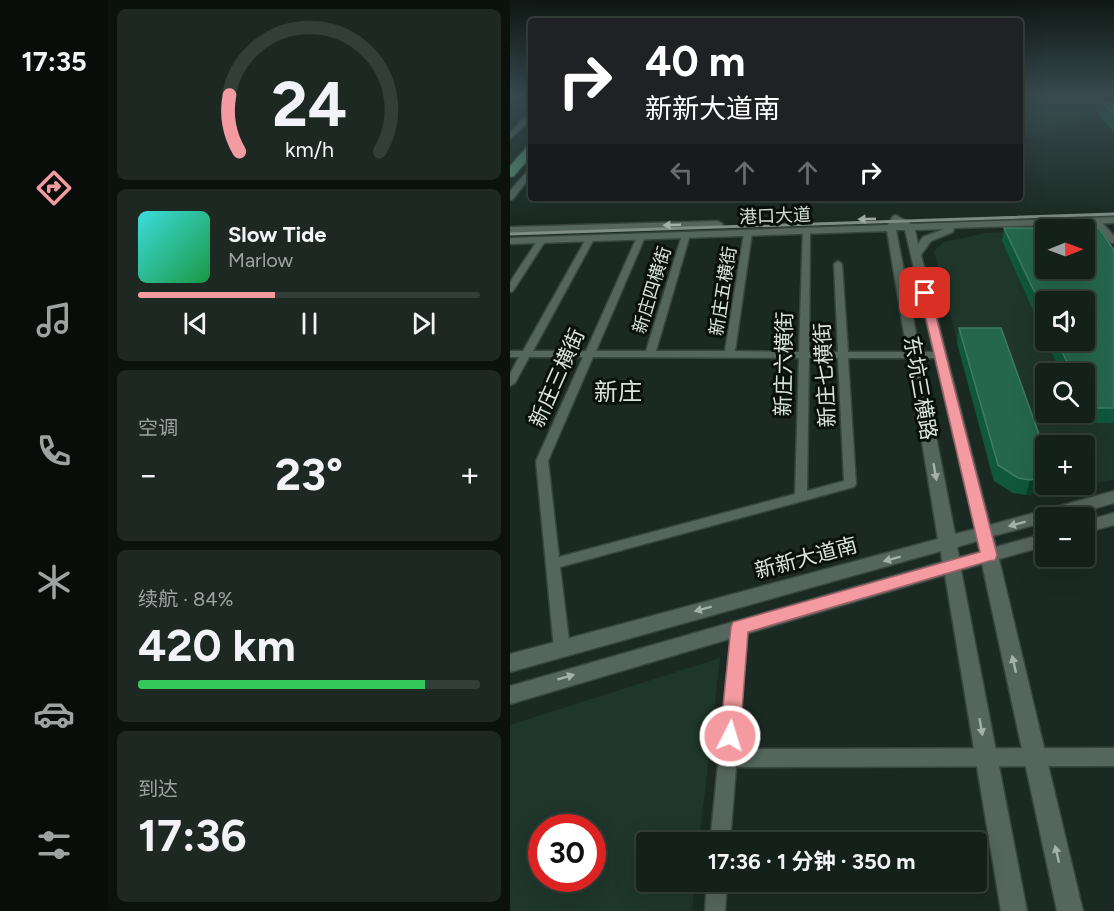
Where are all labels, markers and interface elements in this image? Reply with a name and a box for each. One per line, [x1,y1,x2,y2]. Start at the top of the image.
text: 40 m [645,36,745,87]
icon: right [546,42,624,120]
text: 17:35 [21,45,87,78]
text: 24 [271,67,347,142]
text: 新新大道南 [645,92,780,125]
text: km/h [285,137,333,162]
icon: left [665,156,698,189]
icon: ahead [728,156,761,189]
icon: ahead [791,156,824,189]
icon: right [854,156,887,189]
icon: directions [33,167,75,209]
street label: 港口大道 [739,204,811,228]
one-way arrow [857,215,876,224]
north arrow [1035,219,1095,279]
map controls [1035,219,1095,567]
one-way arrow [662,220,681,230]
text: Slow Tide [228,221,327,248]
street label: 新庄四横街 [628,244,676,336]
street label: 新庄五横街 [705,245,741,337]
text: Marlow [228,248,293,272]
pin [899,267,950,318]
icon: arrive [908,276,941,309]
button: sound [1035,291,1095,351]
icon: music [33,299,75,341]
icon: previous [179,307,212,340]
icon: pause [293,307,326,340]
icon: next [407,307,440,340]
street label: 新庄六横街 [770,311,797,417]
street label: 新庄七横街 [809,322,840,428]
street label: 新庄三横街 [524,325,589,431]
street label: 东坑三横路 [899,334,942,442]
button: search [1035,363,1095,423]
district label: 新庄 [594,377,642,406]
text: 空调 [138,416,178,440]
icon: phone [33,430,75,472]
button: + [1035,435,1095,495]
text: 23° [275,447,343,501]
text: − [138,455,159,494]
text: + [459,455,480,494]
one-way arrow [931,462,940,481]
button: − [1035,507,1095,567]
one-way arrow [1008,519,1026,529]
street label: 新新大道南 [752,532,860,583]
one-way arrow [882,554,901,564]
icon: climate [33,561,75,603]
text: 续航 · 84% [138,587,233,611]
one-way arrow [694,605,712,614]
text: 420 km [138,618,296,672]
one-way arrow [1008,655,1018,673]
one-way arrow [557,672,575,682]
icon: car [33,693,75,735]
position arrow [698,704,762,768]
one-way arrow [977,717,986,736]
text: 到达 [138,777,178,801]
text: 17:36 [138,808,247,862]
speed limit sign: 30 [528,814,606,892]
icon: filters [33,824,75,866]
one-way arrow [1052,844,1061,863]
text: 17:36 · 1 分钟 · 350 m [708,848,915,875]

